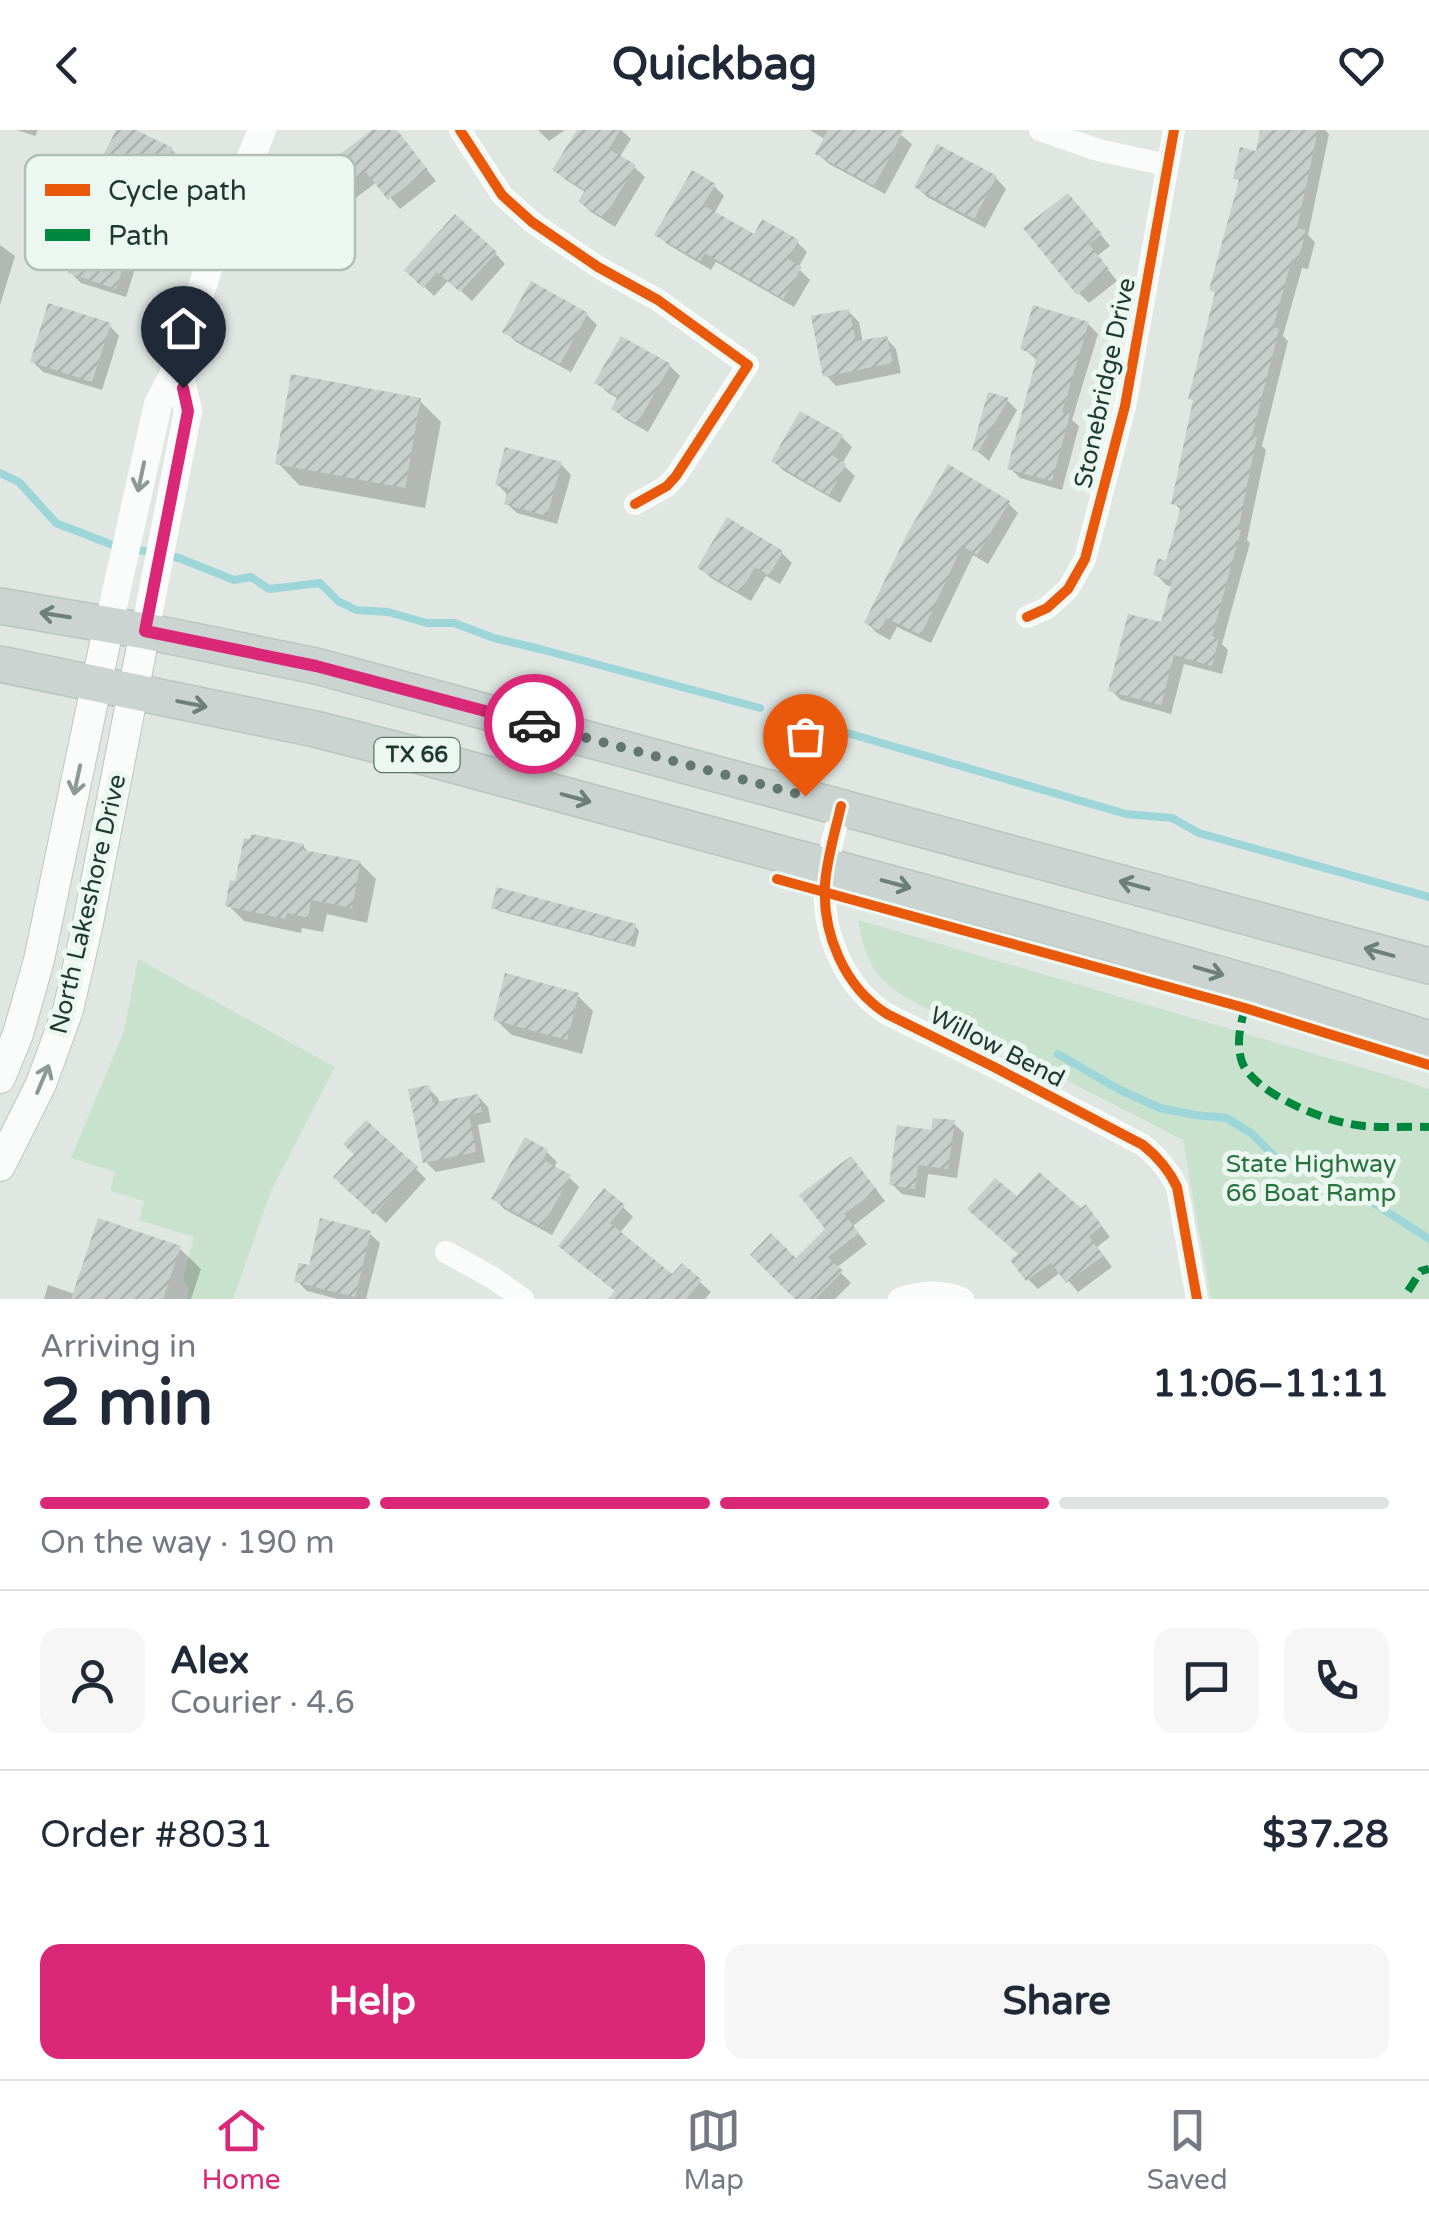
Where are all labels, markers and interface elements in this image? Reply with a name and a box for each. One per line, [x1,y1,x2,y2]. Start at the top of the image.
icon: back [40,38,95,93]
text: Quickbag [612,38,817,92]
icon: heart [1334,38,1389,93]
legend [25,155,355,270]
text: Cycle path [108,174,247,208]
text: Path [108,219,169,253]
street label: Stonebridge Drive [1068,275,1142,491]
pin [141,286,226,389]
icon: home [156,301,211,356]
one-way arrow [130,460,149,492]
one-way arrow [39,606,71,624]
courier [484,674,584,774]
pin [763,694,848,797]
one-way arrow [176,696,208,715]
icon: car [507,697,562,752]
icon: bag [778,709,833,764]
road number: TX 66 [374,738,460,772]
one-way arrow [66,763,85,795]
street label: North Lakeshore Drive [44,771,132,1037]
one-way arrow [560,790,591,808]
one-way arrow [1119,875,1150,894]
one-way arrow [880,876,911,895]
one-way arrow [1364,942,1395,961]
one-way arrow [1193,963,1224,981]
street label: Willow Bend [925,1000,1069,1094]
one-way arrow [35,1064,53,1095]
park label: State Highway 66 Boat Ramp [1226,1149,1396,1208]
text: Arriving in [40,1328,197,1366]
text: 11:06–11:11 [1152,1361,1389,1407]
text: 2 min [40,1364,213,1443]
text: On the way · 190 m [40,1524,335,1562]
button: person [40,1628,145,1733]
button: chat [1154,1628,1259,1733]
button: phone [1284,1628,1389,1733]
text: Alex [170,1638,249,1684]
text: Courier · 4.6 [170,1684,355,1722]
text: Order #8031 [40,1812,273,1858]
text: $37.28 [1262,1812,1389,1858]
button: Help [40,1944,705,2059]
button: Share [725,1944,1389,2059]
tab: Home [201,2103,281,2197]
tab: Map [683,2103,744,2197]
tab: Saved [1147,2103,1228,2197]

